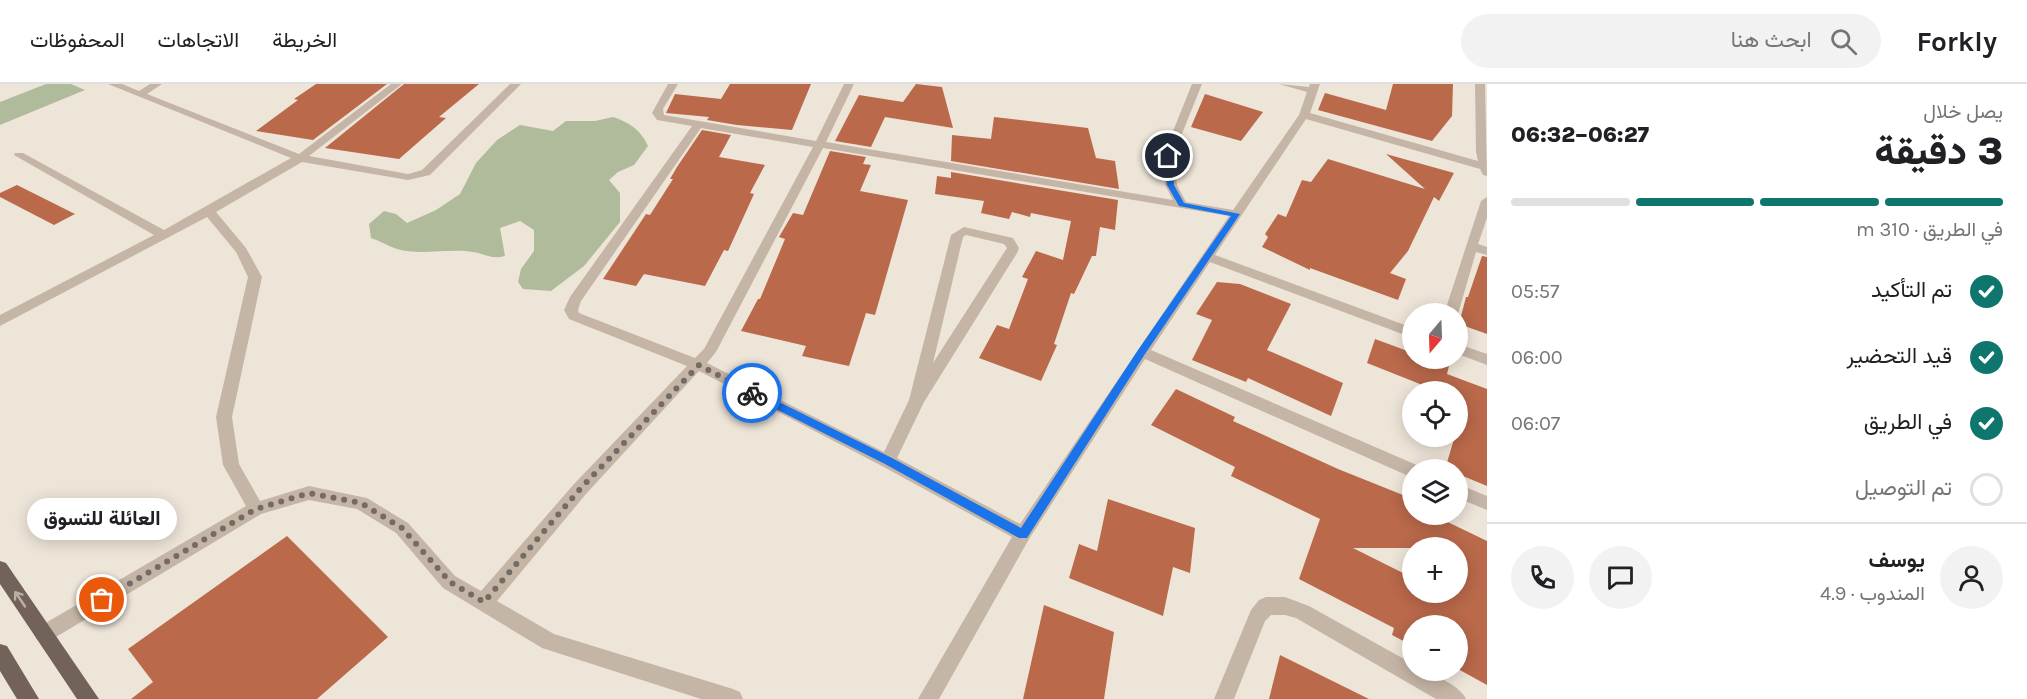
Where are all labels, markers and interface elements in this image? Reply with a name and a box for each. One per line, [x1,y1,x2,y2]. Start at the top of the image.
search box [1461,14,1881,68]
icon: search [1827,25,1860,58]
text: Forkly [1917,25,1997,58]
text: ابحث هنا [1731,27,1812,53]
text: المحفوظات [30,28,125,52]
text: الاتجاهات [158,28,239,52]
text: الخريطة [272,28,337,52]
text: يصل خلال [1923,100,2003,123]
text: 06:27–06:32 [1511,122,1649,148]
text: 3 دقيقة [1875,128,2003,174]
pin [1142,130,1193,181]
icon: home [1151,139,1184,172]
text: في الطريق · 310 m [1856,218,2003,241]
icon: check [1970,275,2003,308]
text: تم التأكيد [1871,277,1952,303]
text: 05:57 [1511,280,1559,303]
north arrow [1402,303,1468,369]
map controls [1402,303,1468,681]
icon: check [1970,341,2003,374]
text: قيد التحضير [1847,343,1952,369]
text: 06:00 [1511,346,1563,369]
courier [722,363,782,423]
icon: bike [736,377,769,410]
button: locate [1402,381,1468,447]
icon: check [1970,407,2003,440]
text: في الطريق [1864,409,1952,435]
text: 06:07 [1511,412,1560,435]
button: layers [1402,459,1468,525]
text: تم التوصيل [1855,475,1952,501]
callout: العائلة للتسوق [27,498,177,540]
text: العائلة للتسوق [43,507,161,530]
button: + [1402,537,1468,603]
button: phone [1511,546,1574,609]
button: chat [1589,546,1652,609]
button: person [1940,546,2003,609]
text: يوسف [1869,547,1925,573]
pin [76,574,127,625]
text: المندوب · 4.9 [1820,582,1925,605]
icon: bag [85,583,118,616]
one-way arrow [14,591,26,608]
button: − [1402,615,1468,681]

